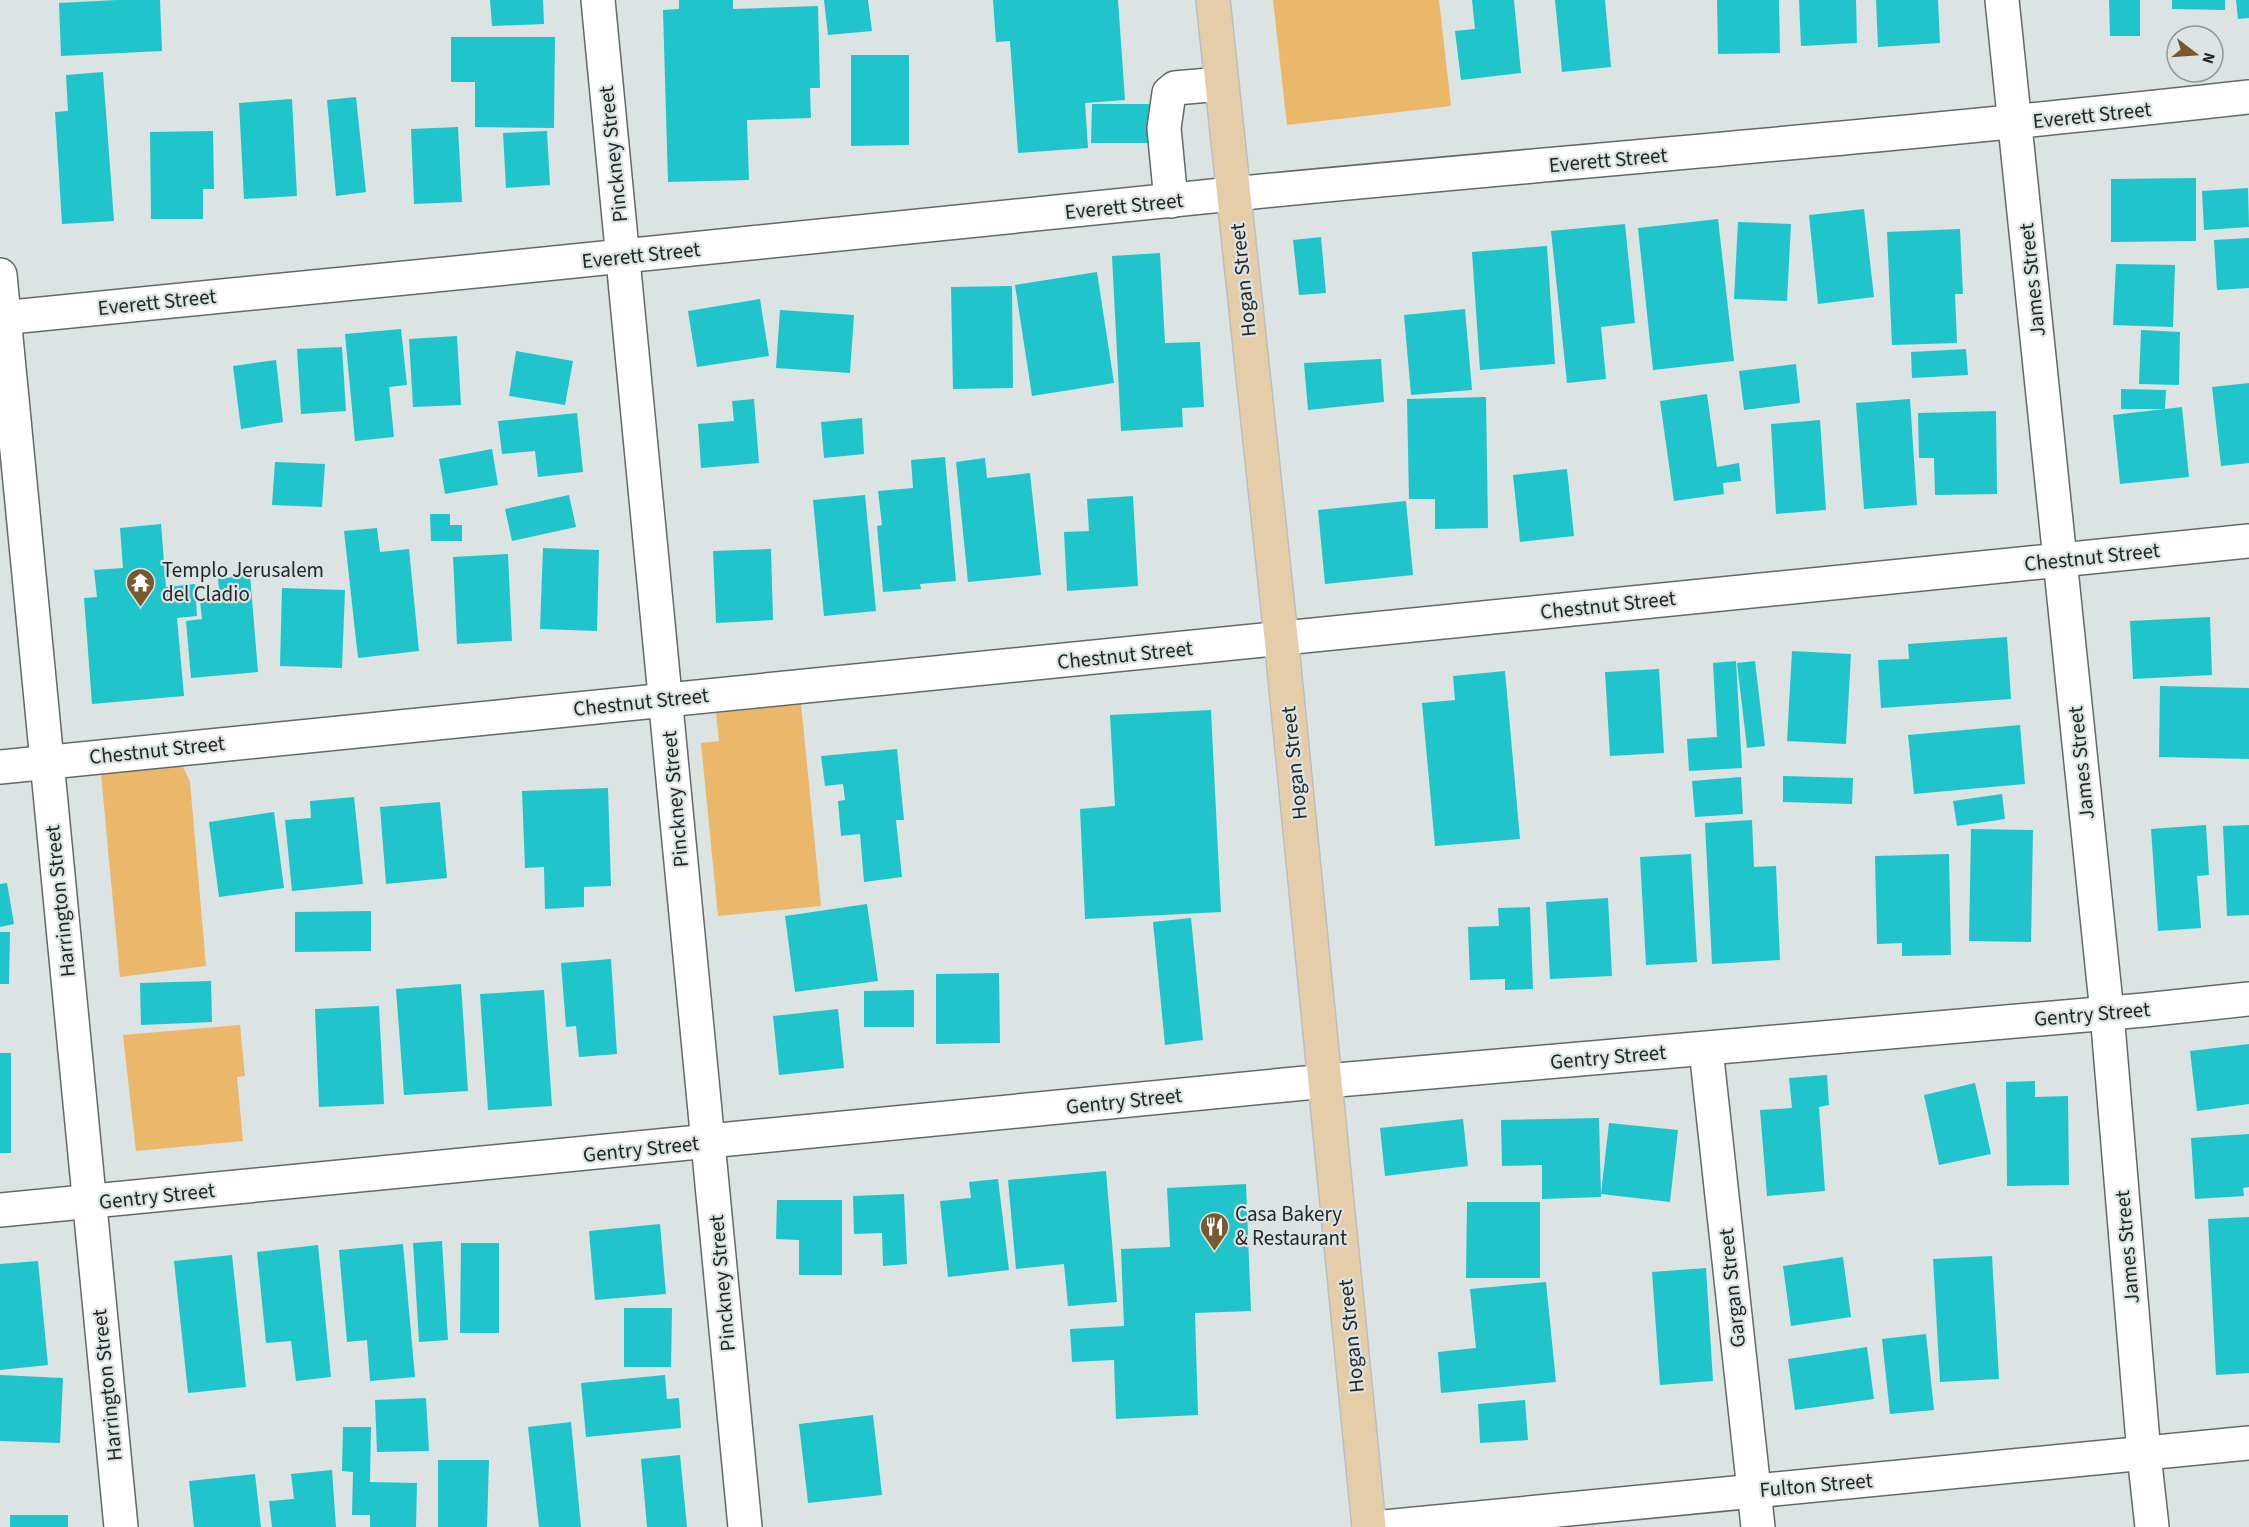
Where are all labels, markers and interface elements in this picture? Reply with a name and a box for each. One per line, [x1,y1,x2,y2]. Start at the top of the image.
north arrow [2165,24,2225,84]
text: N [2196,50,2220,66]
street label: Pinckney Street [591,84,635,224]
street label: Everett Street [2031,94,2153,136]
street label: Everett Street [1547,140,1669,180]
street label: Everett Street [1063,185,1185,227]
street label: Hogan Street [1222,222,1264,338]
street label: James Street [2011,222,2053,338]
street label: Everett Street [580,234,702,276]
street label: Everett Street [96,281,218,323]
street label: Chestnut Street [2023,535,2161,579]
place label: Templo Jerusalem del Cladio [162,555,324,609]
temple icon: Templo Jerusalem del Cladio [125,566,157,608]
street label: Chestnut Street [1539,583,1677,627]
street label: Chestnut Street [1056,633,1194,677]
street label: Chestnut Street [572,680,710,724]
street label: Hogan Street [1273,705,1315,821]
street label: James Street [2060,705,2102,821]
street label: Chestnut Street [88,728,226,772]
street label: Pinckney Street [654,729,696,869]
street label: Harrington Street [37,824,83,978]
street label: Gentry Street [2033,994,2151,1034]
street label: Gentry Street [1549,1037,1667,1077]
street label: Gentry Street [1065,1080,1183,1122]
street label: Gentry Street [582,1128,700,1170]
street label: Gentry Street [98,1175,216,1217]
street label: James Street [2107,1189,2147,1305]
place label: Casa Bakery & Restaurant [1235,1199,1347,1253]
restaurant icon: Casa Bakery & Restaurant [1198,1210,1230,1252]
street label: Pinckney Street [701,1213,743,1353]
street label: Gargan Street [1711,1227,1753,1349]
street label: Hogan Street [1330,1278,1372,1394]
street label: Harrington Street [84,1308,130,1462]
street label: Fulton Street [1758,1465,1874,1505]

